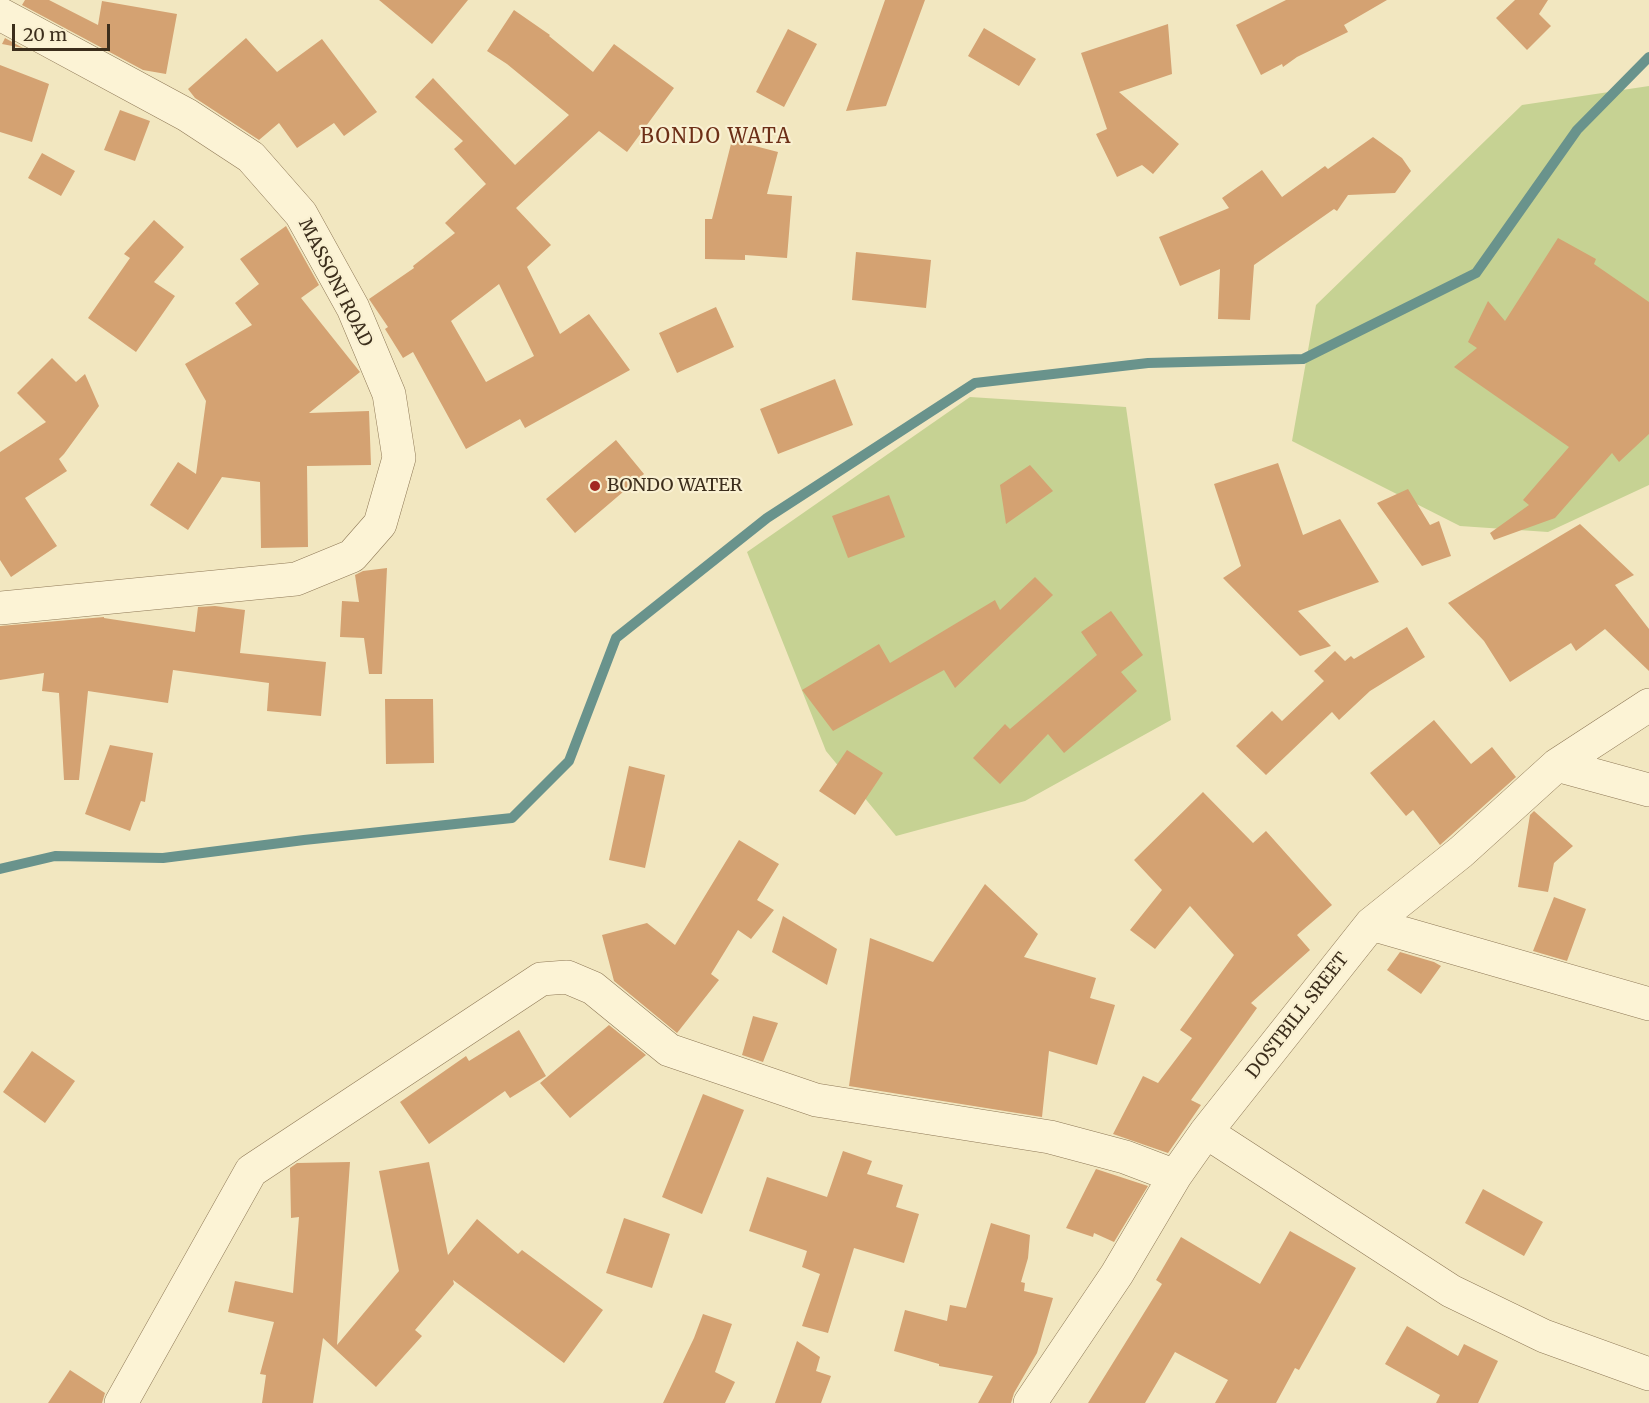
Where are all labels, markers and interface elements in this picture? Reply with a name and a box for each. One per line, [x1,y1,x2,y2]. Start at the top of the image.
scale bar [15,12,112,50]
text: 20 m [23,23,67,46]
district label: BONDO WATA [640,125,792,149]
street label: MASSONI ROAD [293,215,377,351]
place label: BONDO WATER [607,475,742,497]
marker: BONDO WATER [588,479,602,493]
street label: DOSTBILL SREET [1242,949,1354,1083]

